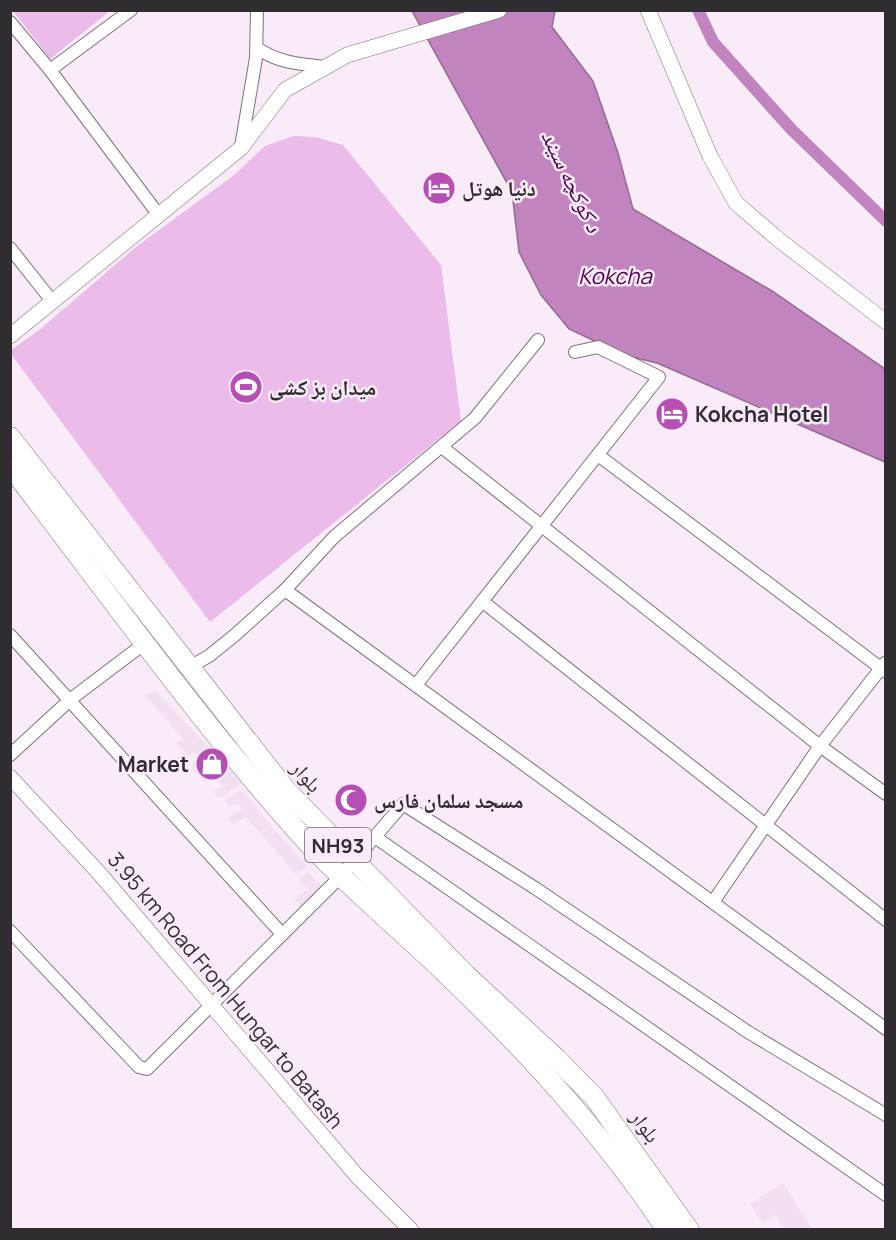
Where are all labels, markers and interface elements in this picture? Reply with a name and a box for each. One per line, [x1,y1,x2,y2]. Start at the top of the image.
water label: د کوکچه سیند [534,125,610,238]
hotel icon: دنیا هوتل [421,170,457,206]
place label: دنیا هوتل [462,174,536,202]
water label: Kokcha [578,261,653,291]
sports icon: میدان بز کشی [228,369,264,405]
place label: میدان بز کشی [269,373,376,401]
hotel icon: Kokcha Hotel [654,396,690,432]
place label: Kokcha Hotel [695,400,829,428]
shop icon: Market [194,746,230,782]
place label: Market [118,750,189,778]
street label: بلوار [285,753,329,798]
mosque icon: مسجد سلمان فارس [333,782,369,818]
place label: مسجد سلمان فارس [374,786,523,814]
road number: NH93 [305,828,371,862]
street label: 3.95 km Road From Hungar to Batash [102,846,350,1134]
street label: بلوار [624,1103,667,1148]

